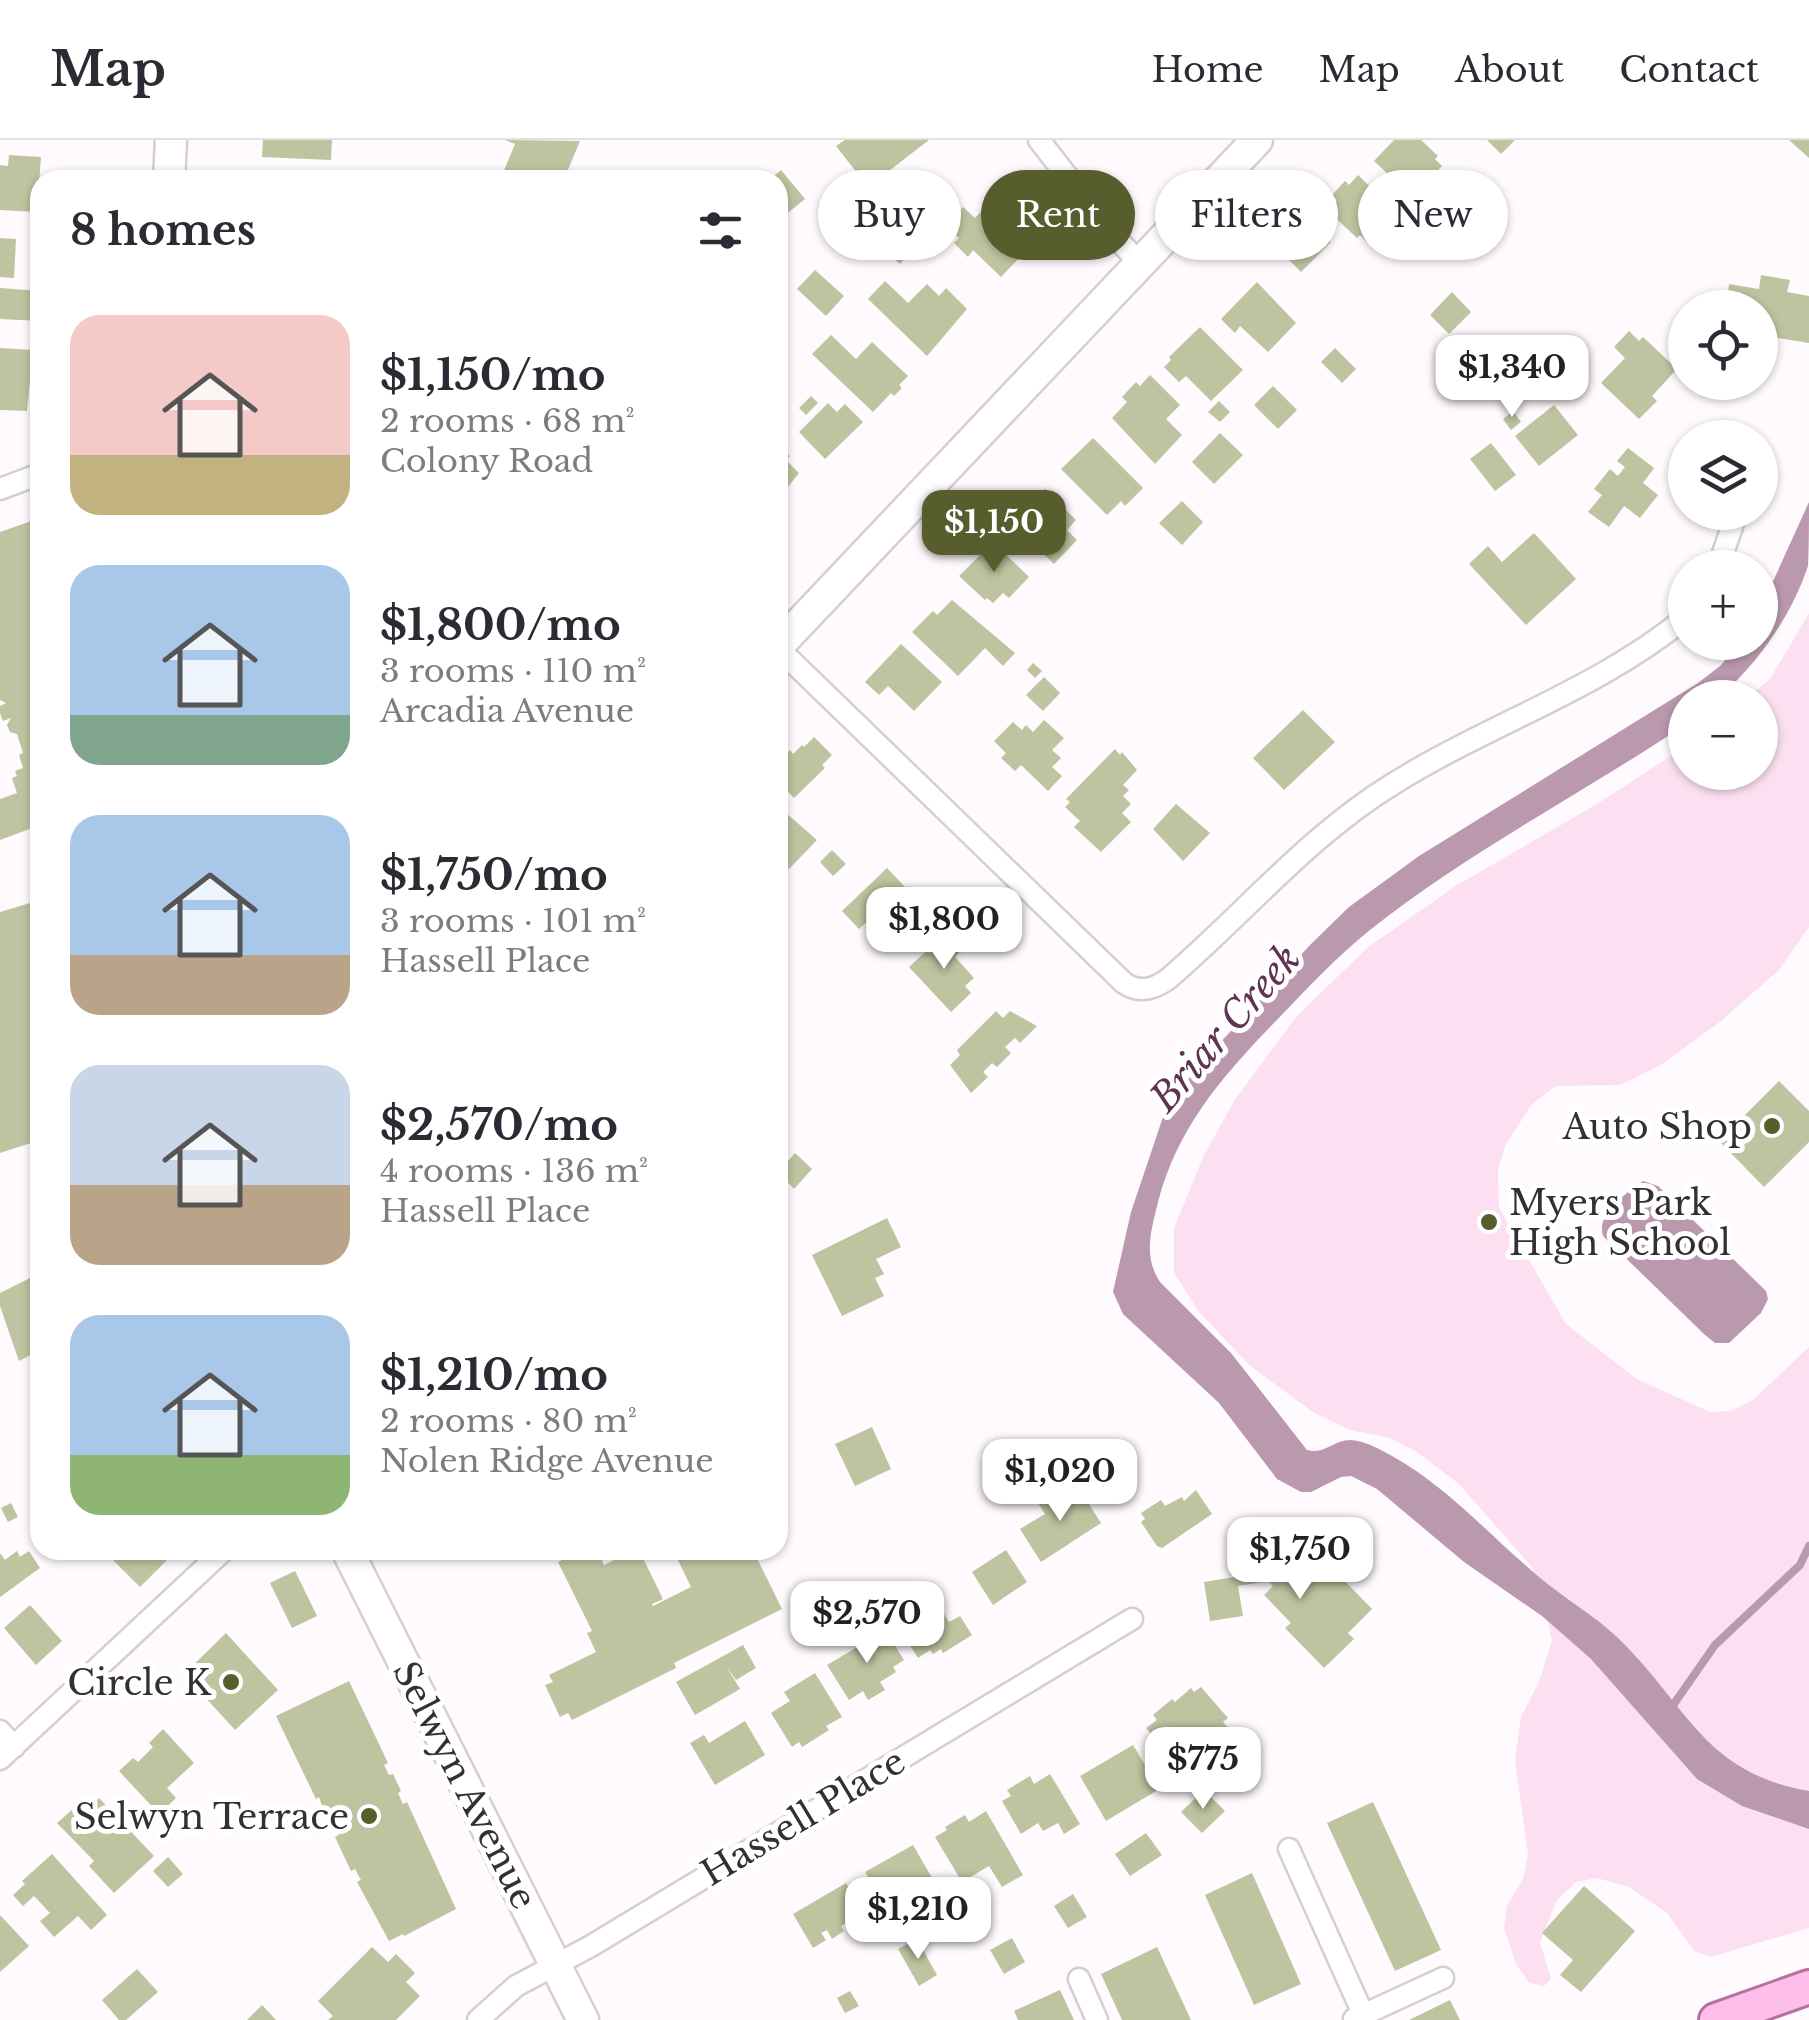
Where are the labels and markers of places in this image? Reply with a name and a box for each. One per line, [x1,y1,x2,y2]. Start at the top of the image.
pin: $1,340 [1431,335,1593,420]
pin: $1,150 [913,490,1075,575]
pin: $1,800 [863,887,1025,972]
place label: Auto Shop [1562,1105,1752,1148]
marker: Auto Shop [1761,1115,1783,1137]
place label: Myers Park High School [1509,1181,1731,1264]
marker: Myers Park High School [1478,1211,1500,1233]
pin: $1,020 [979,1439,1141,1524]
pin: $1,750 [1219,1517,1381,1602]
pin: $2,570 [786,1581,948,1666]
place label: Circle K [67,1661,212,1704]
marker: Circle K [220,1671,242,1693]
pin: $775 [1144,1727,1262,1812]
place label: Selwyn Terrace [74,1795,349,1838]
marker: Selwyn Terrace [358,1805,380,1827]
pin: $1,210 [837,1877,999,1962]

